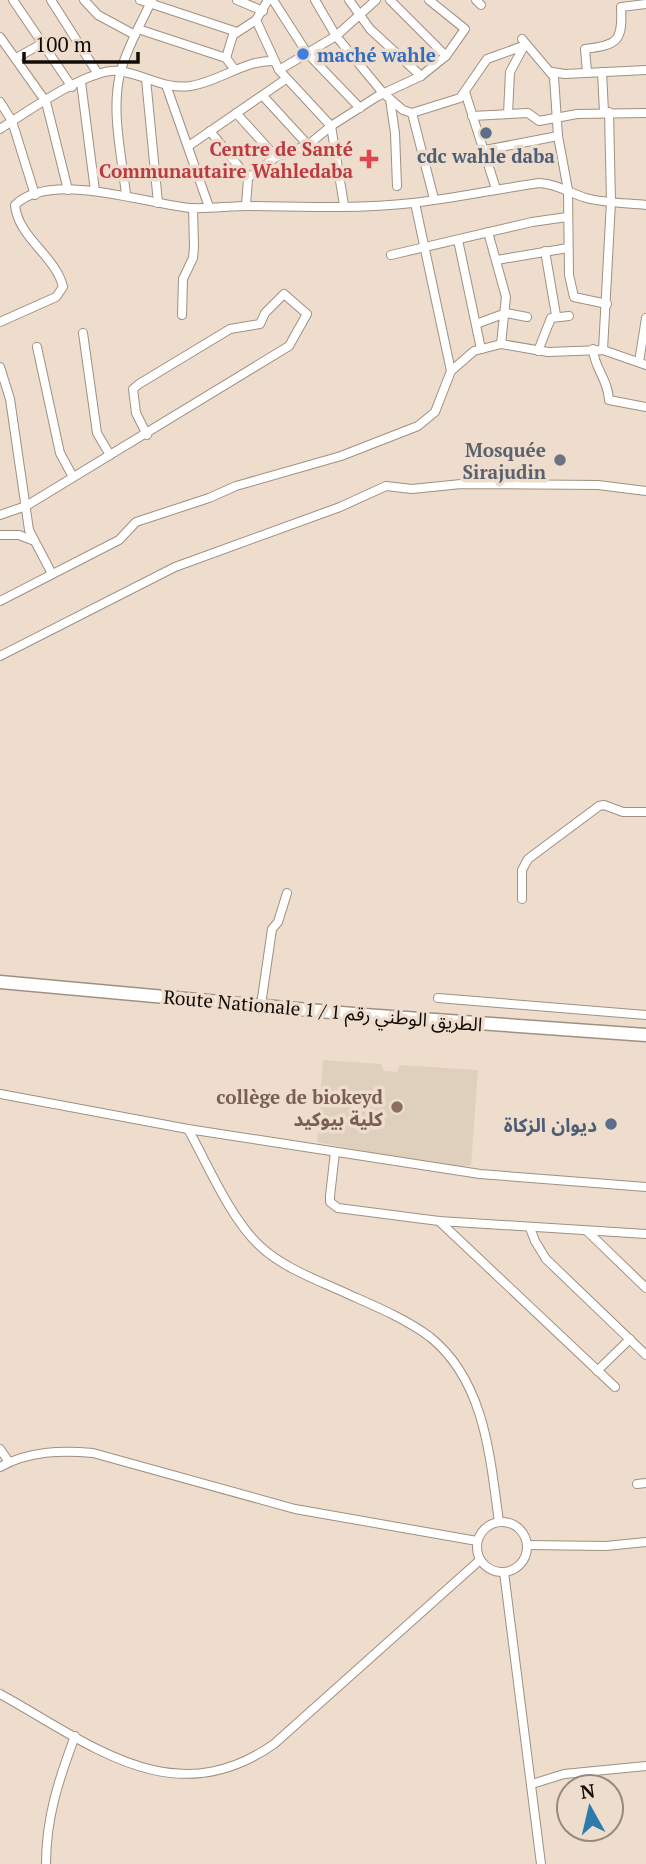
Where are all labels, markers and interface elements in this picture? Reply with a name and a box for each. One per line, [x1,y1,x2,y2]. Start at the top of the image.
scale bar [24,21,138,65]
text: 100 m [35,30,92,58]
place label: maché wahle [317,42,436,67]
marker: maché wahle [295,46,311,62]
marker: cdc wahle daba [478,125,494,141]
place label: Centre de Santé Communautaire Wahledaba [99,136,353,183]
place label: cdc wahle daba [417,143,555,168]
marker: Centre de Santé Communautaire Wahledaba [359,149,379,169]
place label: Mosquée Sirajudin [462,437,547,484]
marker: Mosquée Sirajudin [552,452,568,468]
street label: Route Nationale 1 / الطريق الوطني رقم 1 [162,984,484,1040]
place label: collège de biokeyd كلية بيوكيد [216,1084,384,1131]
marker: collège de biokeyd كلية بيوكيد [389,1099,405,1115]
place label: ديوان الزكاة [504,1112,597,1137]
marker: ديوان الزكاة [603,1116,619,1132]
north arrow [555,1773,625,1843]
text: N [579,1777,597,1804]

